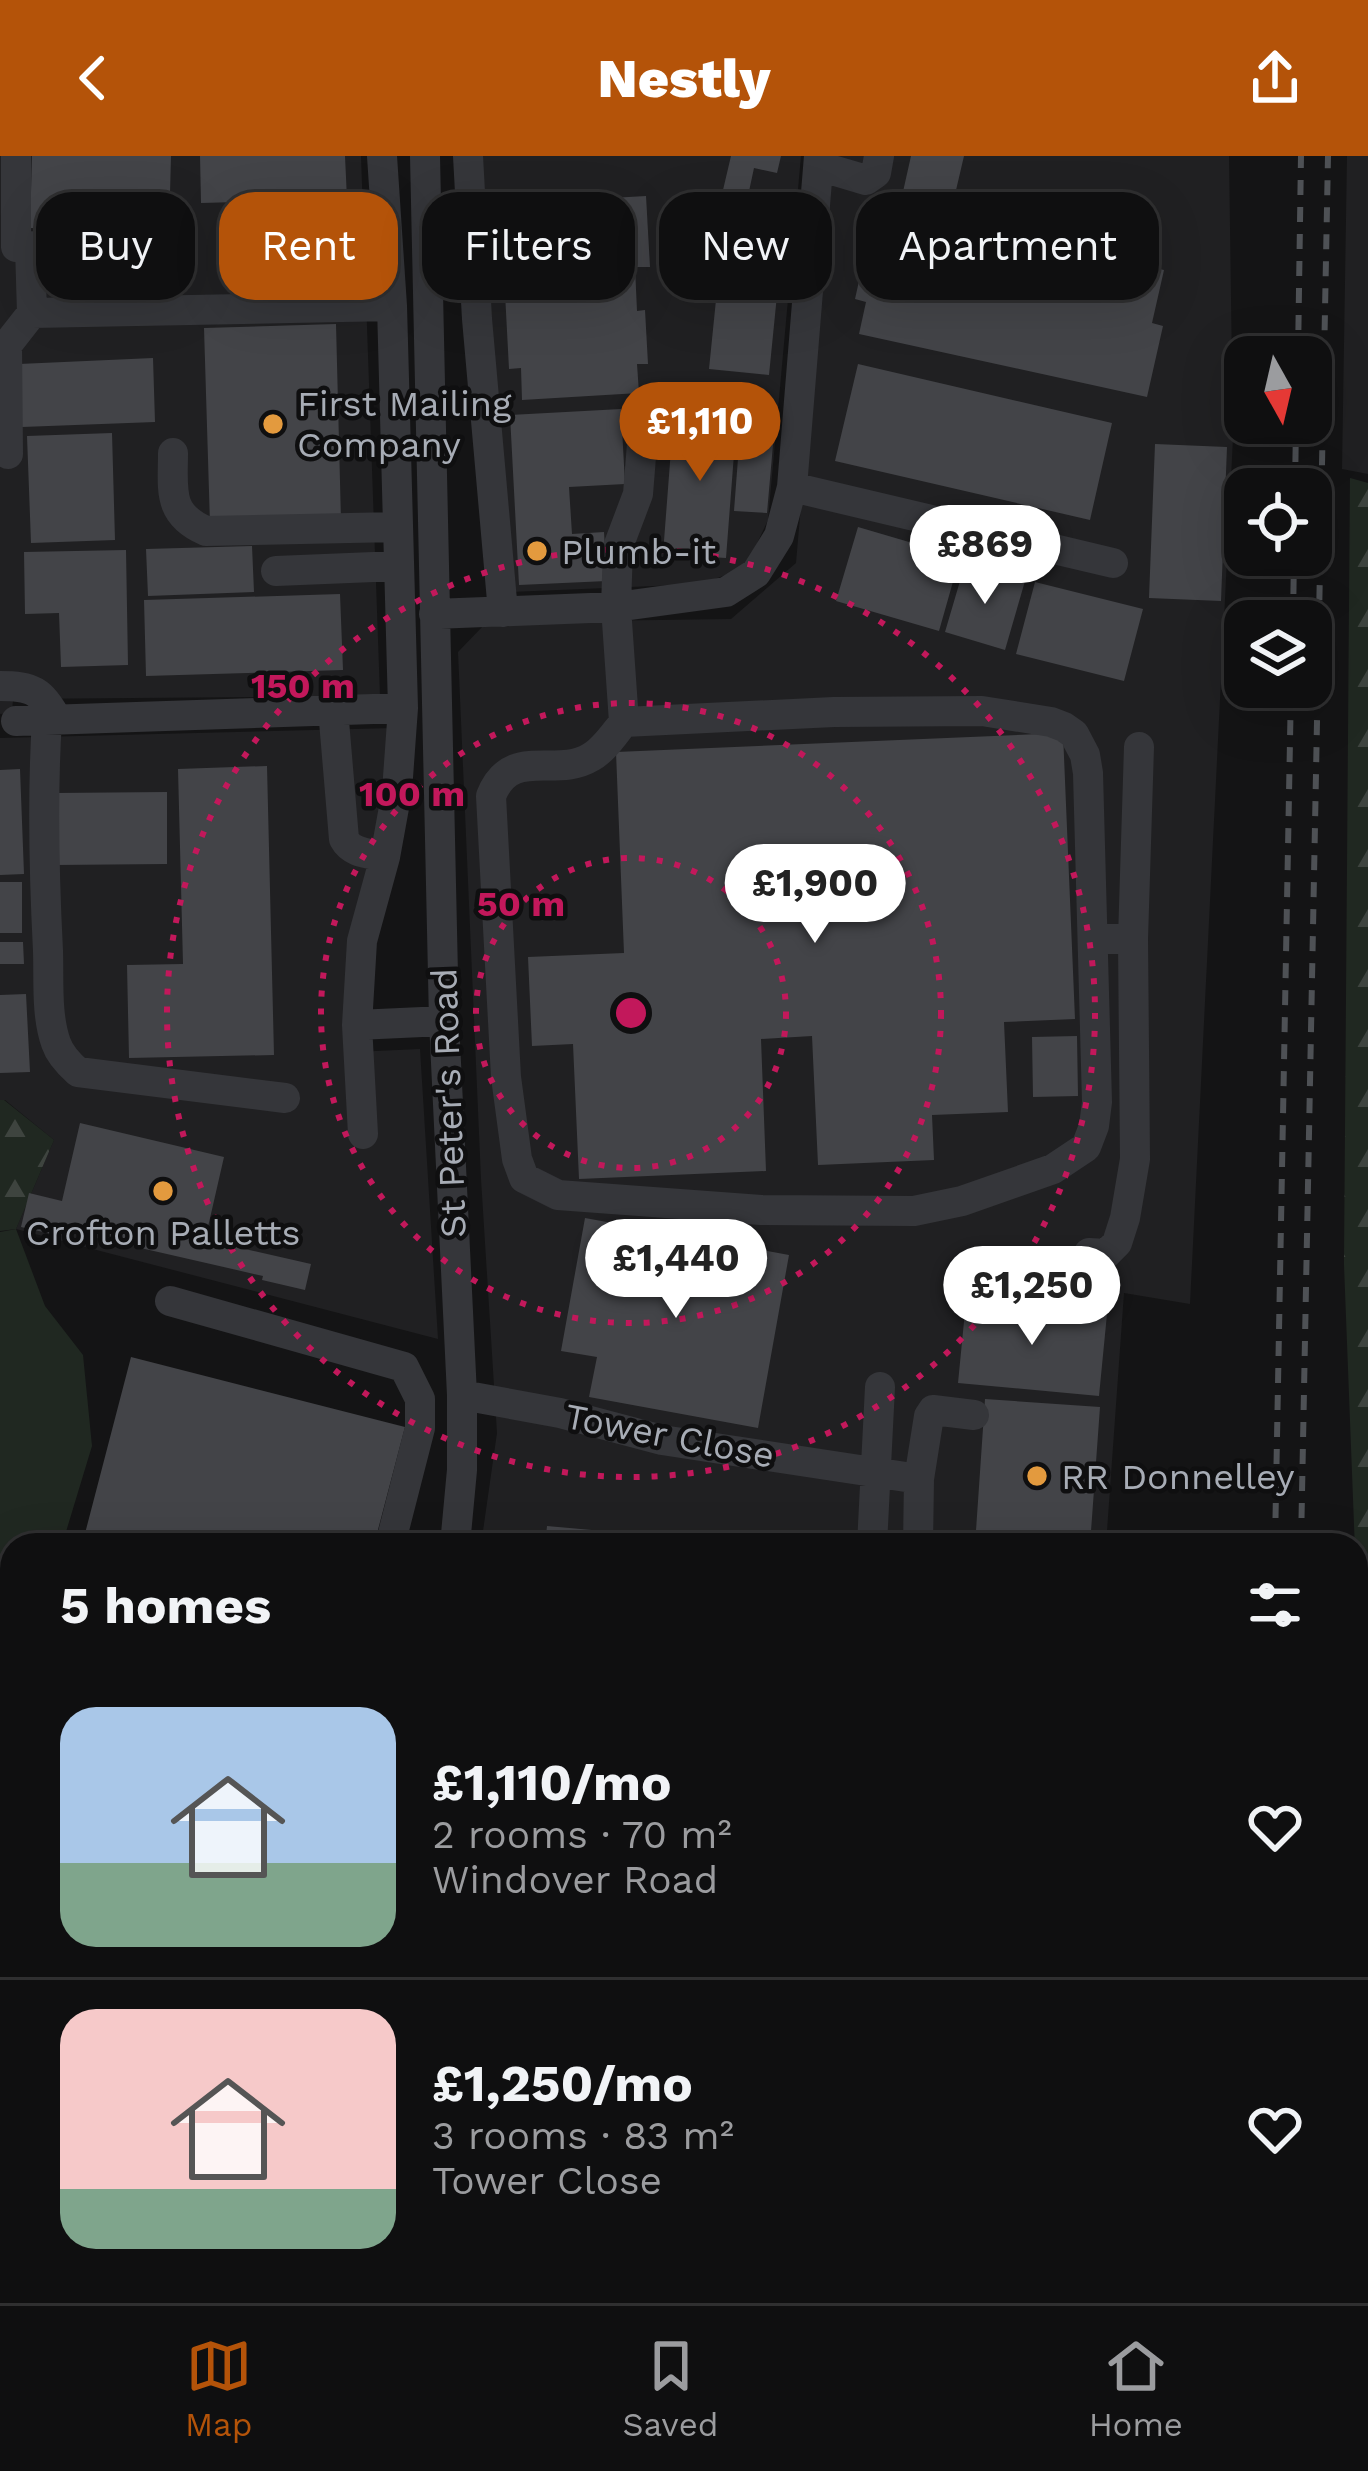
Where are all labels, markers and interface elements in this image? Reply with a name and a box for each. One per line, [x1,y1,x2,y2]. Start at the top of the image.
icon: back [60,45,126,111]
icon: share [1242,45,1308,111]
text: Nestly [598,47,770,110]
chip: Buy [36,192,195,300]
chip: Rent [219,192,398,300]
chip: Filters [422,192,635,300]
chip: New [659,192,832,300]
chip: Apartment [856,192,1159,300]
north arrow [1224,336,1332,444]
map controls [1224,336,1332,708]
pin: £1,110 [602,382,798,484]
place label: First Mailing Company [297,383,512,466]
text: £1,110 [646,398,754,443]
marker: First Mailing Company [260,411,286,437]
button: locate [1224,468,1332,576]
pin: £869 [914,505,1056,607]
text: £869 [937,521,1033,566]
place label: Plumb-it [561,531,716,573]
marker: Plumb-it [524,538,550,564]
button: layers [1224,600,1332,708]
text: 150 m [251,665,355,707]
text: 100 m [359,773,465,815]
pin: £1,900 [717,844,913,946]
text: £1,900 [752,860,878,905]
text: 50 m [477,883,565,925]
street label: St Peter's Road [423,967,475,1239]
centre of rings [610,992,652,1034]
marker: Crofton Palletts [150,1178,176,1204]
place label: Crofton Palletts [25,1212,301,1254]
pin: £1,440 [578,1219,774,1321]
text: £1,440 [612,1235,740,1280]
pin: £1,250 [934,1246,1130,1348]
text: £1,250 [970,1262,1094,1307]
street label: Tower Close [562,1395,778,1477]
place label: RR Donnelley [1061,1456,1295,1498]
marker: RR Donnelley [1024,1463,1050,1489]
icon: filters [1242,1572,1308,1638]
text: 5 homes [60,1576,271,1635]
text: £1,110/mo [432,1753,672,1812]
icon: home [156,1755,300,1899]
icon: heart [1242,1794,1308,1860]
text: 2 rooms · 70 m² [432,1812,732,1857]
text: Windover Road [432,1857,718,1902]
text: £1,250/mo [432,2054,693,2113]
icon: home [156,2057,300,2201]
icon: heart [1242,2096,1308,2162]
text: 3 rooms · 83 m² [432,2113,734,2158]
text: Tower Close [432,2158,662,2203]
tab: Map [185,2333,252,2444]
tab: Saved [623,2333,718,2444]
tab: Home [1089,2333,1183,2444]

